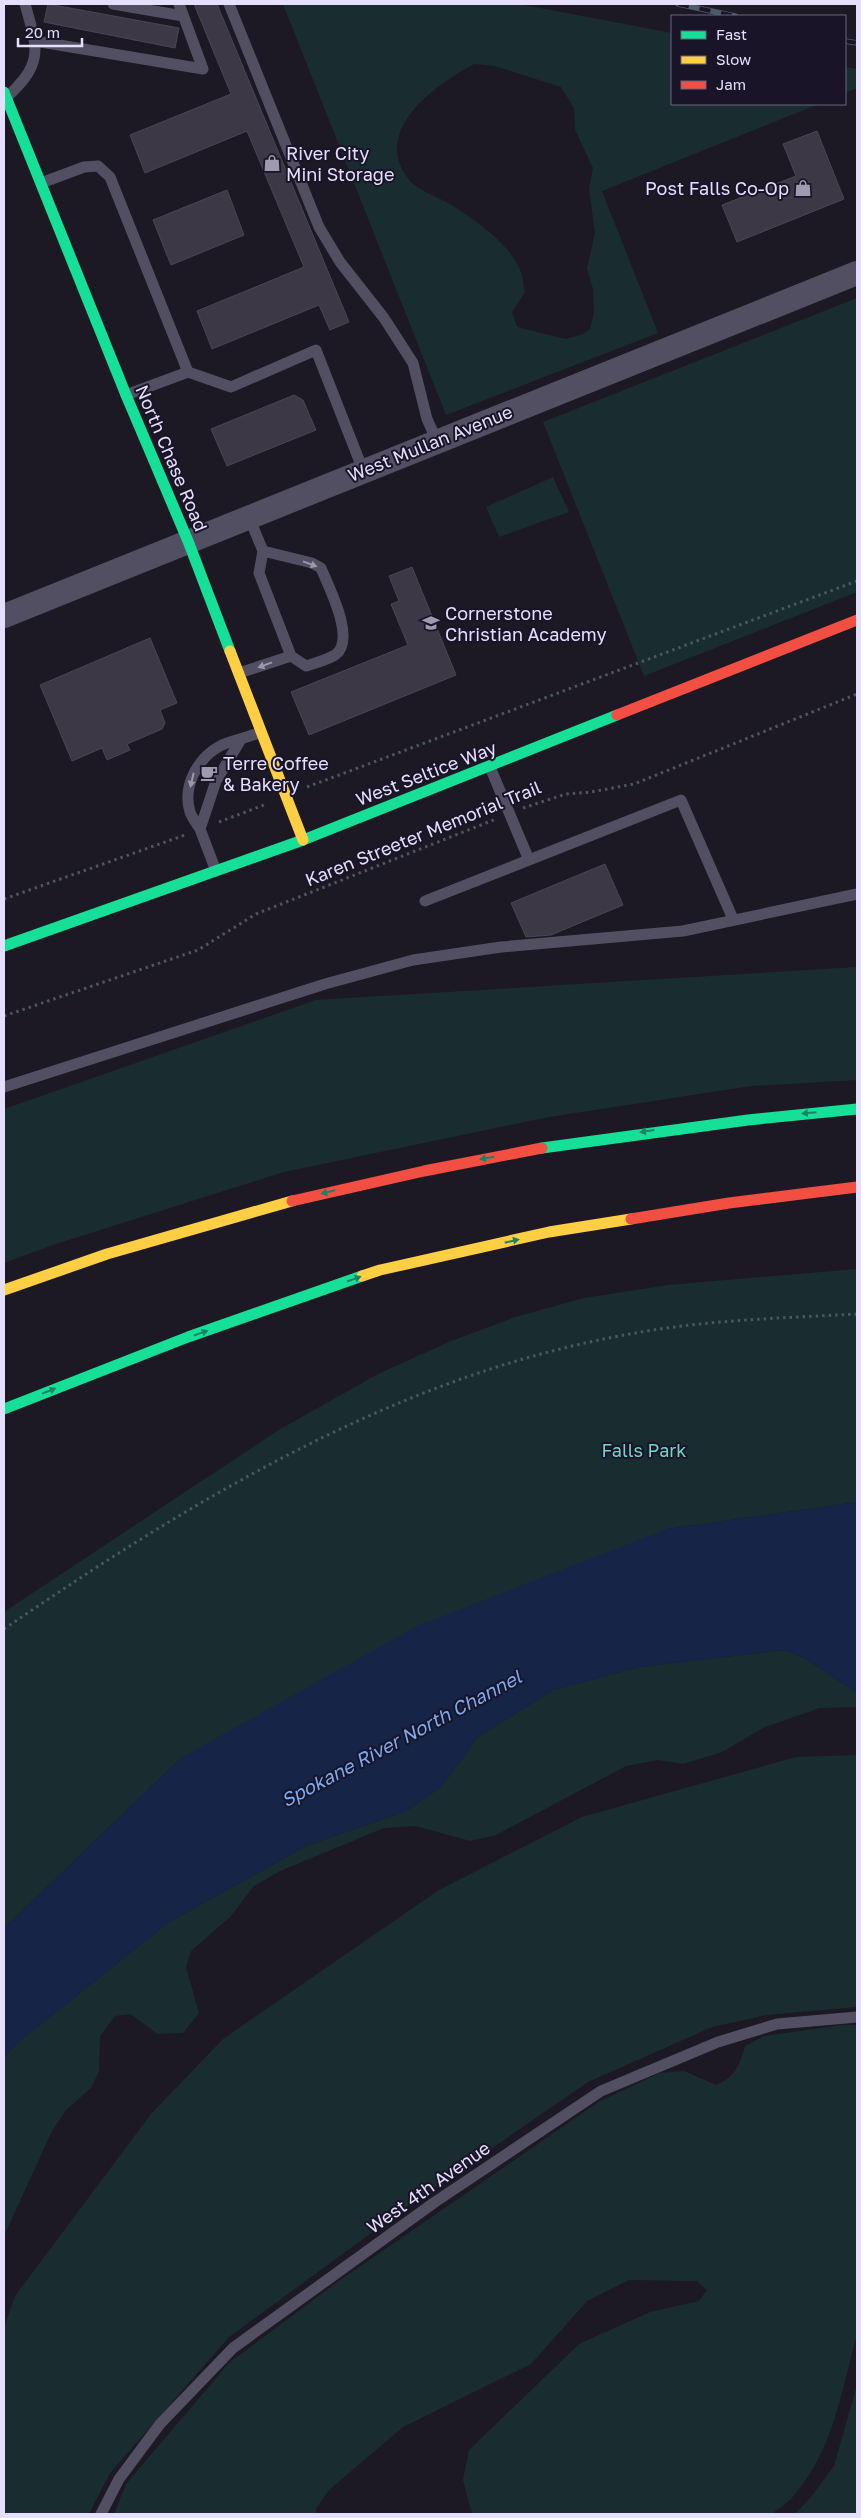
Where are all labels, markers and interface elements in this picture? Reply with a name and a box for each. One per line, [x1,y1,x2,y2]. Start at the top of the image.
scale bar [18,15,81,47]
legend [671,15,846,105]
text: 20 m [25,23,60,41]
text: Fast [716,25,747,43]
text: Slow [716,50,751,68]
text: Jam [716,75,746,93]
place label: River City Mini Storage [286,142,394,185]
shop icon: River City Mini Storage [262,153,282,173]
place label: Post Falls Co-Op [645,177,789,199]
shop icon: Post Falls Co-Op [793,178,813,198]
street label: North Chase Road [131,382,213,534]
street label: West Mullan Avenue [345,400,515,486]
one-way arrow [303,560,318,568]
place label: Cornerstone Christian Academy [445,602,606,645]
school or university icon: Cornerstone Christian Academy [421,613,441,633]
one-way arrow [257,661,272,669]
street label: West Seltice Way [353,736,499,810]
place label: Terre Coffee & Bakery [223,752,329,795]
cafe icon: Terre Coffee & Bakery [199,763,219,783]
one-way arrow [188,773,196,788]
street label: Karen Streeter Memorial Trail [302,775,544,891]
one-way arrow [800,1110,816,1118]
one-way arrow [639,1128,655,1136]
one-way arrow [479,1154,495,1162]
one-way arrow [320,1188,335,1196]
one-way arrow [504,1237,519,1245]
one-way arrow [347,1275,362,1283]
one-way arrow [193,1328,208,1336]
one-way arrow [42,1387,57,1395]
park label: Falls Park [601,1439,687,1461]
water label: Spokane River North Channel [277,1664,526,1811]
street label: West 4th Avenue [362,2136,494,2238]

